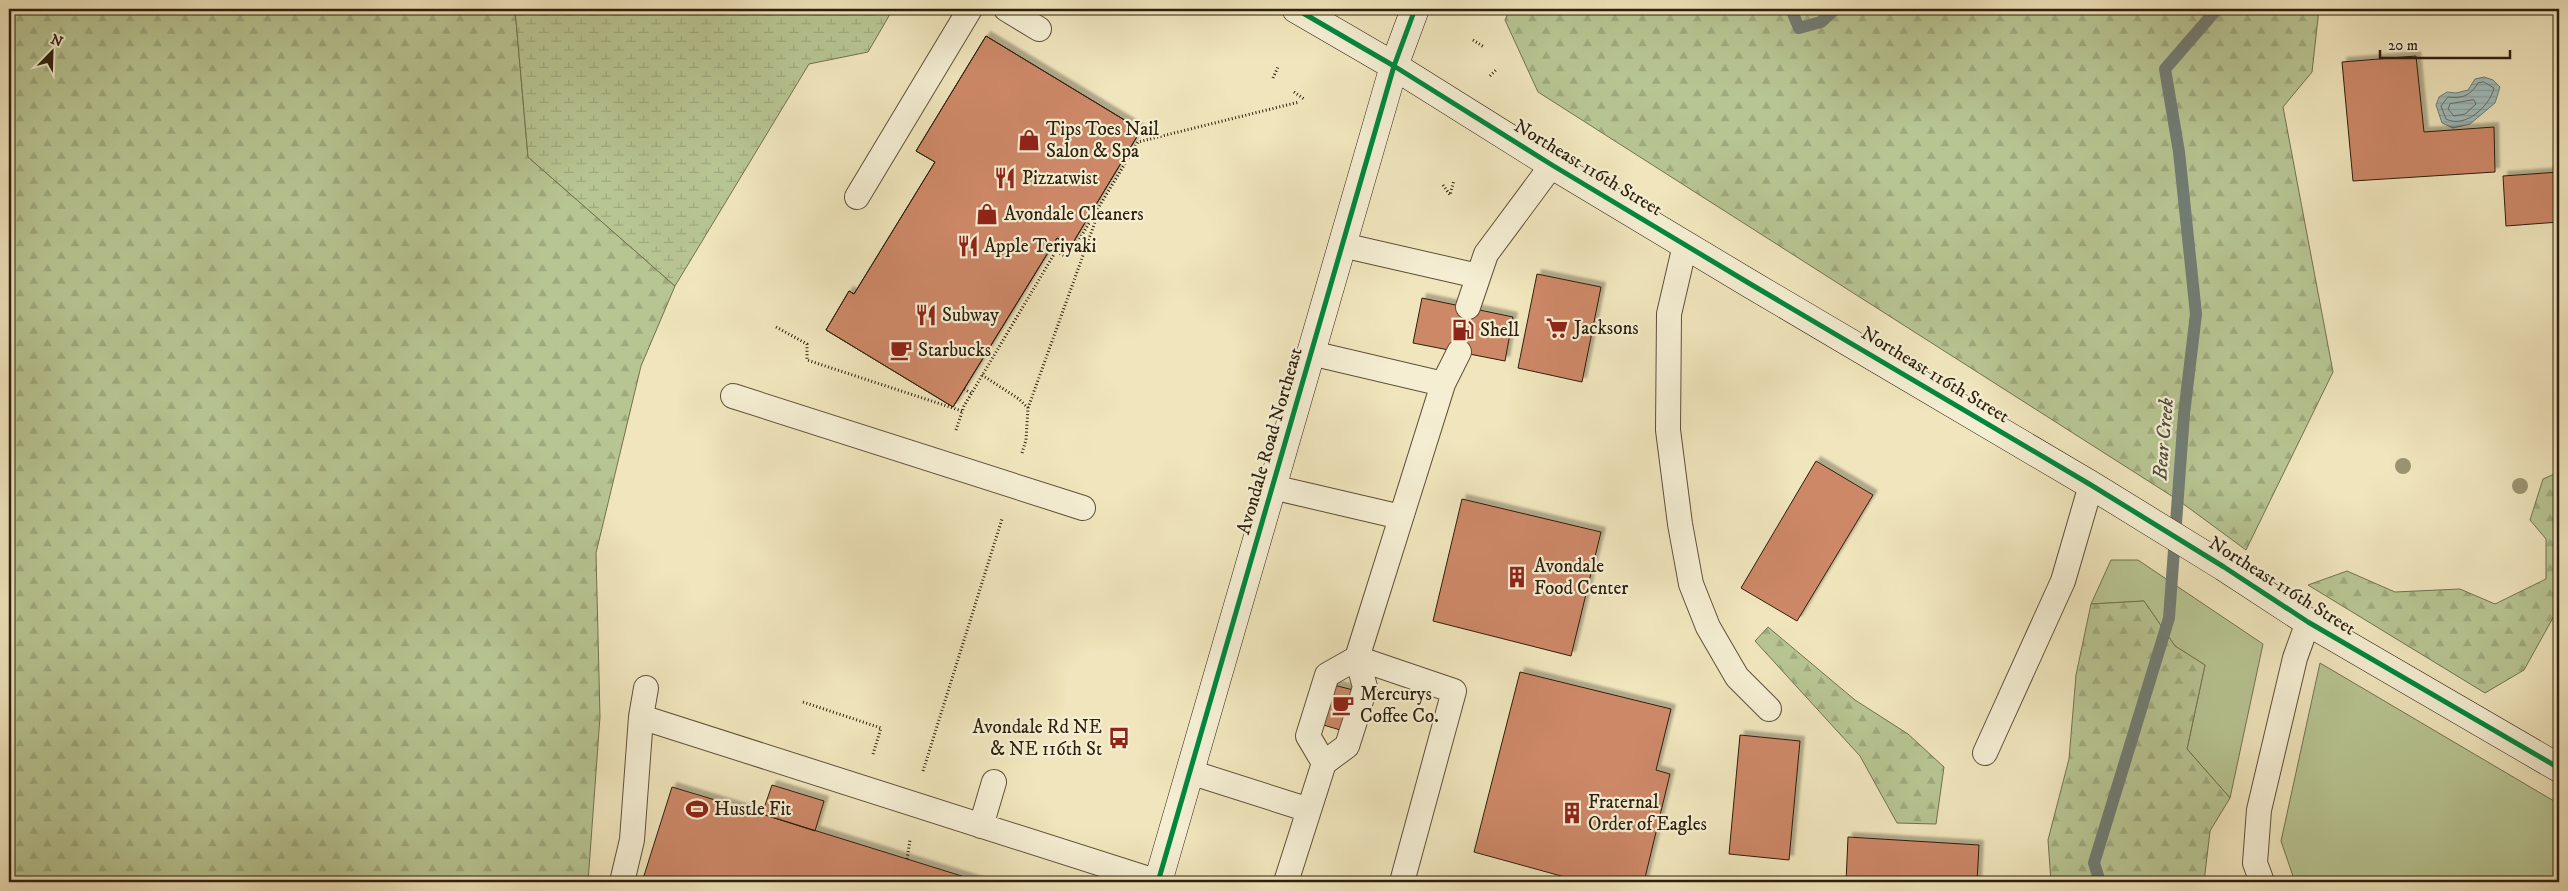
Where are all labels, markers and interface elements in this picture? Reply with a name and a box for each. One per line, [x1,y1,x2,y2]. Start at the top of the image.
north arrow [28,28,78,78]
scale bar [2380,28,2510,60]
text: N [48,30,66,52]
text: 20 m [2388,36,2418,55]
street label: Northeast 116th Street [1510,115,1666,221]
place label: Tips Toes Nail Salon & Spa [1046,118,1159,163]
shop icon: Tips Toes Nail Salon & Spa [1016,127,1042,153]
restaurant icon: Pizzatwist [992,165,1018,191]
place label: Pizzatwist [1022,167,1098,190]
shop icon: Avondale Cleaners [974,201,1000,227]
place label: Avondale Cleaners [1004,203,1144,226]
restaurant icon: Apple Teriyaki [955,233,981,259]
place label: Apple Teriyaki [984,235,1096,258]
restaurant icon: Subway [913,302,939,328]
place label: Subway [942,304,1000,327]
supermarket icon: Jacksons [1544,315,1570,341]
fuel station icon: Shell [1450,317,1476,343]
place label: Jacksons [1572,317,1639,340]
place label: Shell [1480,319,1519,342]
street label: Northeast 116th Street [1857,322,2013,428]
cafe icon: Starbucks [888,337,914,363]
place label: Starbucks [918,339,991,362]
street label: Avondale Road Northeast [1232,345,1308,537]
water label: Bear Creek [2148,397,2180,482]
street label: Northeast 116th Street [2204,532,2360,640]
place label: Avondale Food Center [1534,555,1628,600]
building icon: Avondale Food Center [1504,564,1530,590]
place label: Mercurys Coffee Co. [1360,683,1439,728]
cafe icon: Mercurys Coffee Co. [1330,692,1356,718]
place label: Avondale Rd NE & NE 116th St [973,716,1102,761]
bus stop icon: Avondale Rd NE & NE 116th St [1106,725,1132,751]
place label: Fraternal Order of Eagles [1588,791,1707,836]
sports icon: Hustle Fit [684,796,710,822]
place label: Hustle Fit [714,798,791,821]
building icon: Fraternal Order of Eagles [1559,800,1585,826]

